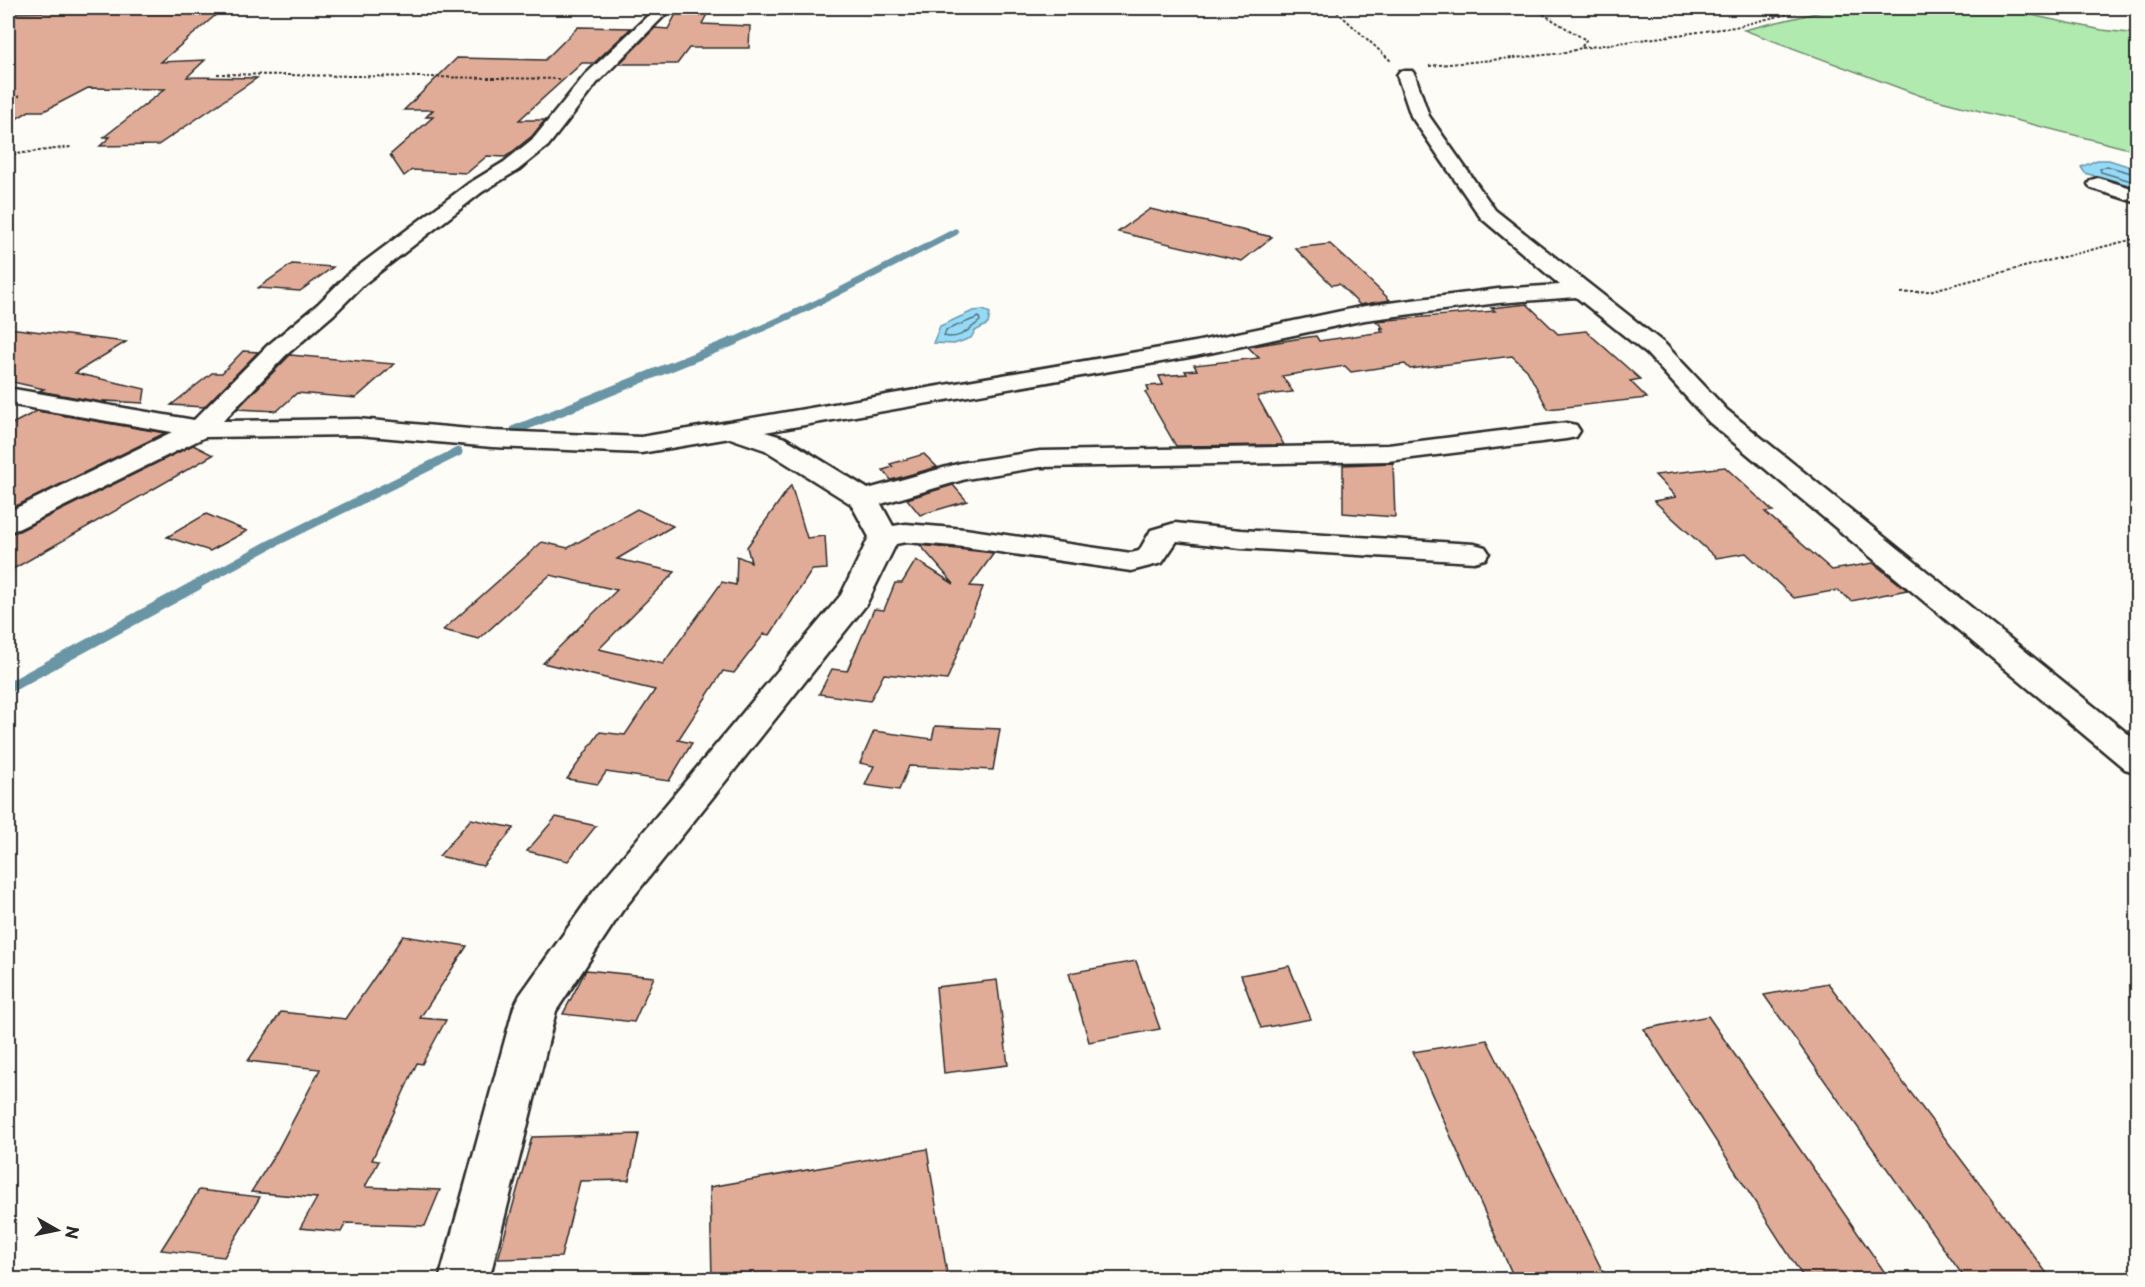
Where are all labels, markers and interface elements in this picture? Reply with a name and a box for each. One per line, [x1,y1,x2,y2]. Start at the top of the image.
north arrow [27,1200,87,1260]
text: N [60,1224,86,1241]

